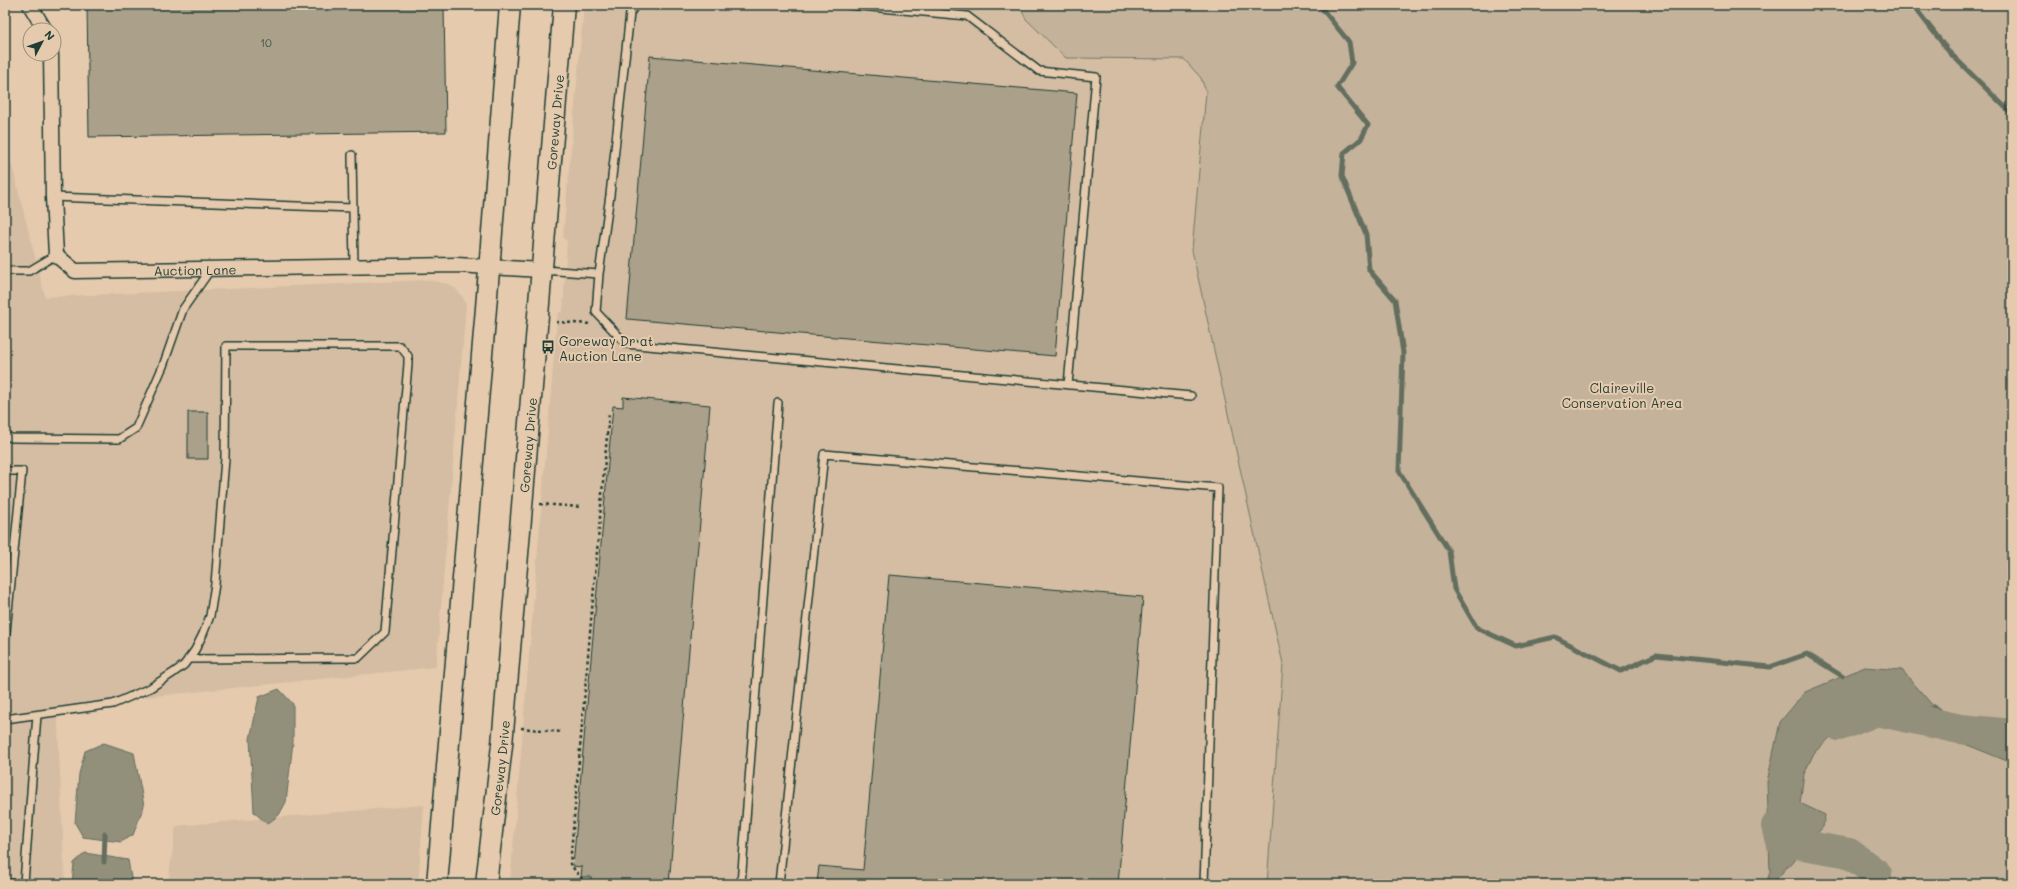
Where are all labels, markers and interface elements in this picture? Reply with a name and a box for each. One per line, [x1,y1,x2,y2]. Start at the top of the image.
north arrow [22,22,62,62]
text: N [42,27,58,43]
house number: 10 [260,35,272,50]
street label: Goreway Drive [542,74,567,170]
street label: Auction Lane [154,260,237,278]
place label: Goreway Dr at Auction Lane [559,332,654,364]
bus stop icon: Goreway Dr at Auction Lane [540,339,556,355]
park label: Claireville Conservation Area [1562,379,1682,411]
street label: Goreway Drive [515,397,540,493]
street label: Goreway Drive [485,720,513,816]

